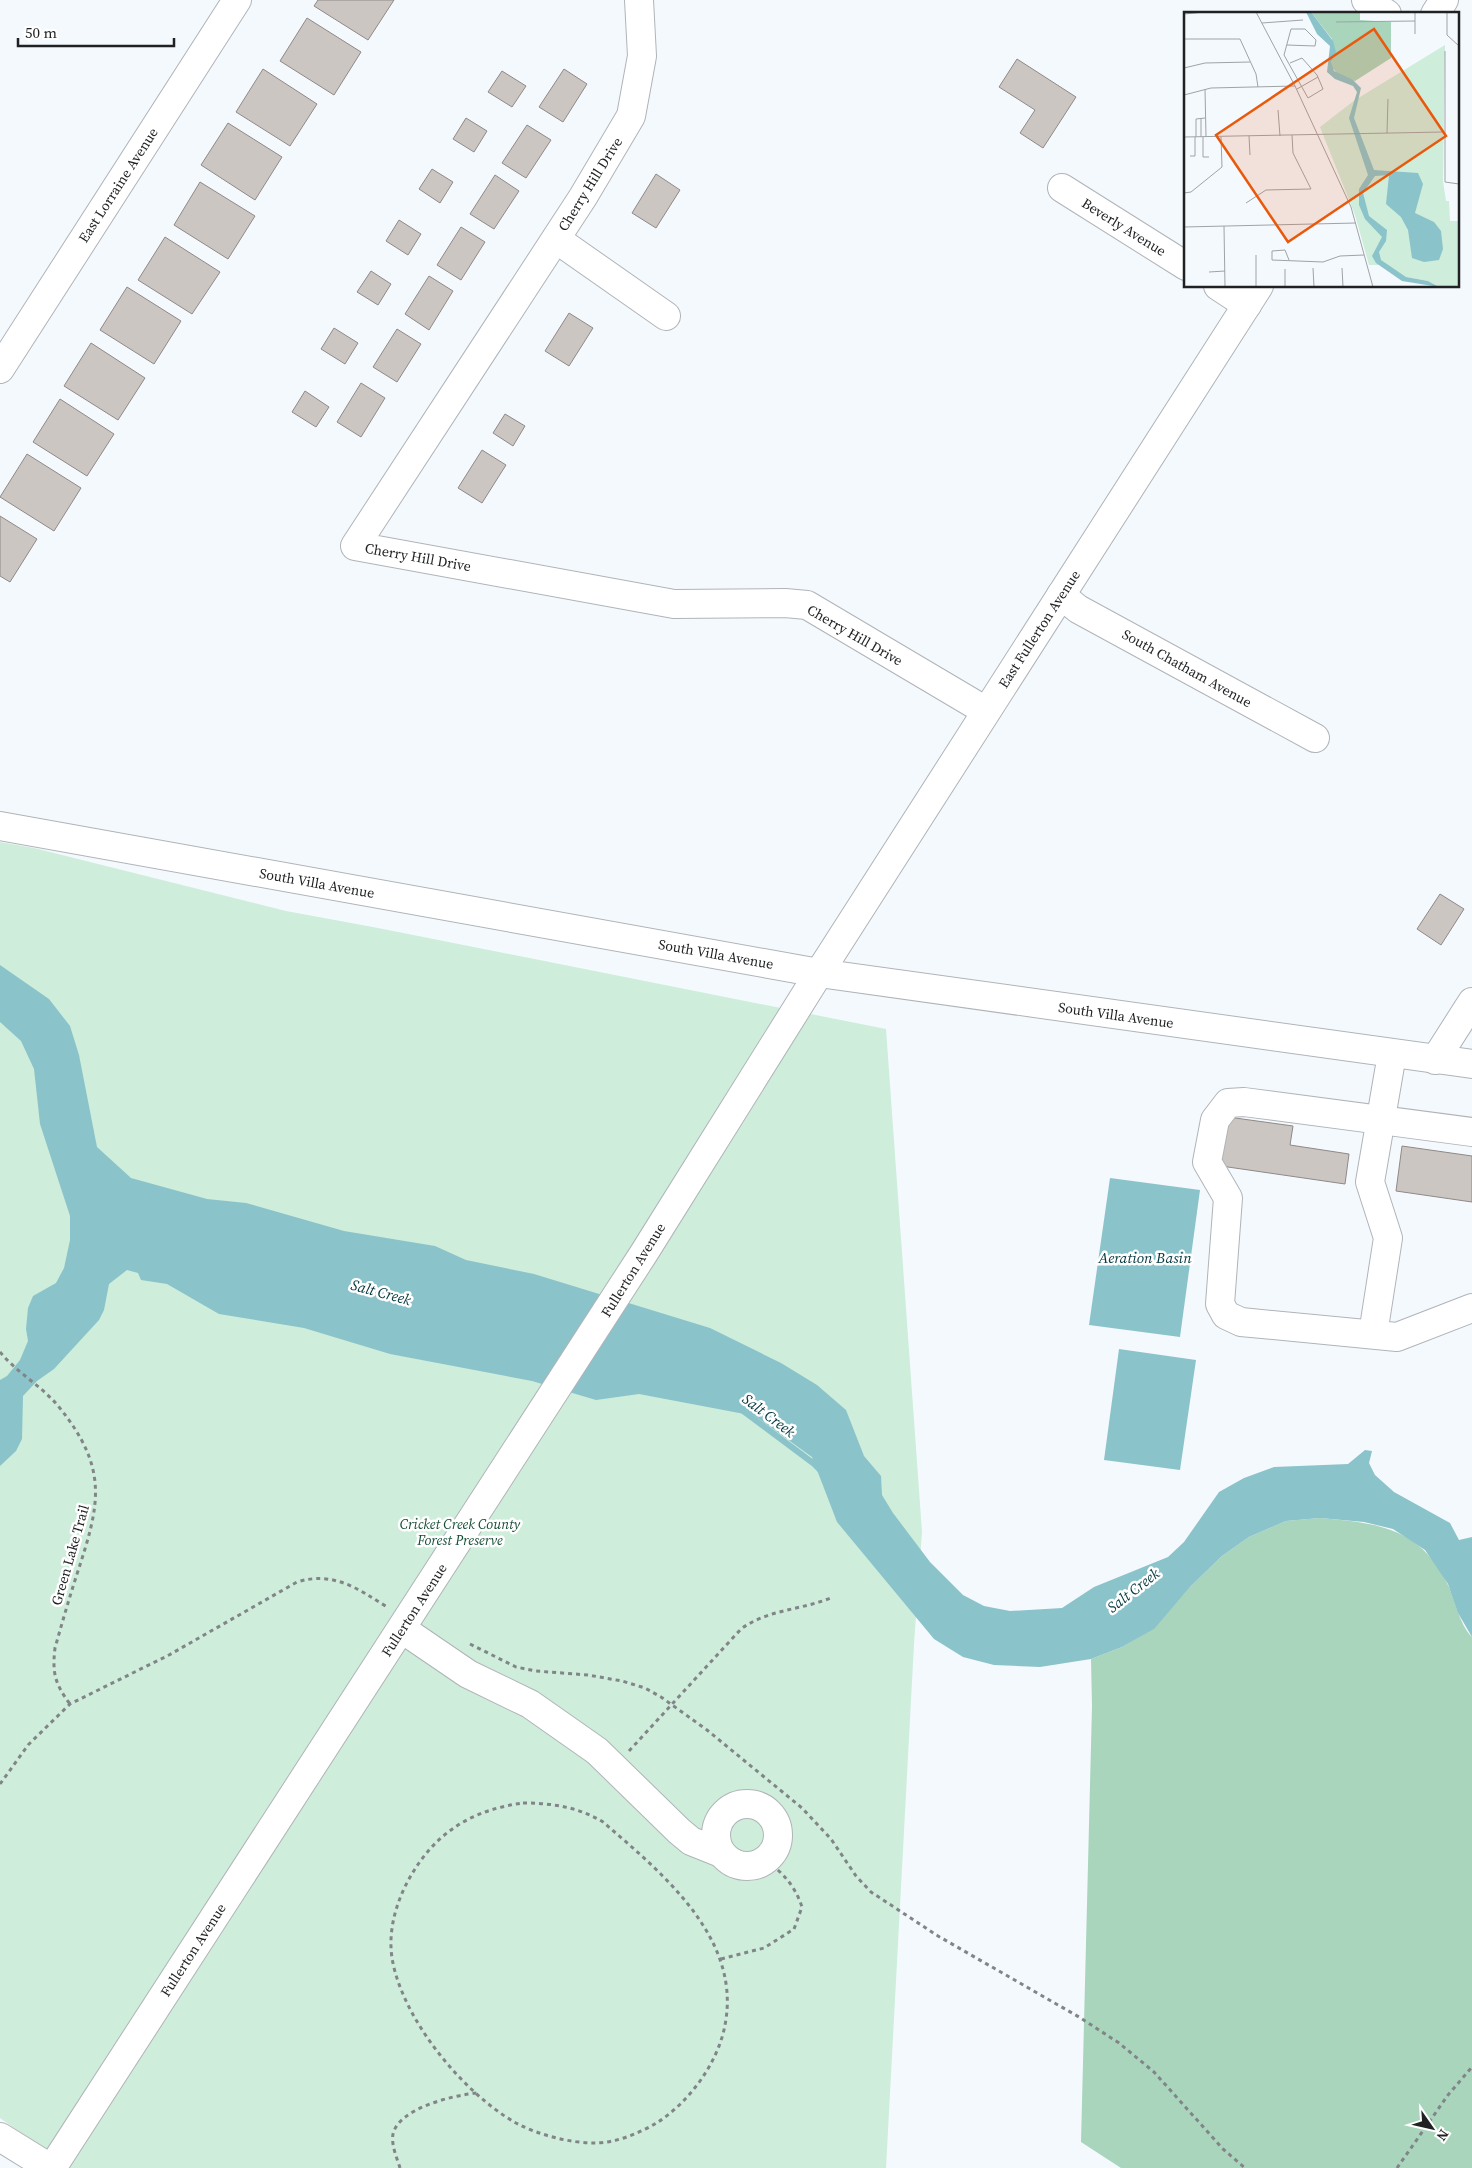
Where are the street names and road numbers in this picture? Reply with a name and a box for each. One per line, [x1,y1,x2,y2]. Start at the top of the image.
street label: East Lorraine Avenue [73,124,163,246]
street label: Cherry Hill Drive [553,133,627,235]
street label: Beverly Avenue [1078,193,1170,261]
street label: Cherry Hill Drive [363,538,473,576]
street label: East Fullerton Avenue [993,566,1085,692]
street label: Cherry Hill Drive [804,599,906,671]
street label: South Chatham Avenue [1119,624,1255,712]
street label: South Villa Avenue [258,863,376,903]
street label: South Villa Avenue [657,934,775,974]
street label: South Villa Avenue [1057,997,1175,1033]
street label: Fullerton Avenue [596,1219,670,1321]
street label: Green Lake Trail [46,1502,94,1608]
street label: Fullerton Avenue [376,1559,452,1661]
street label: Fullerton Avenue [155,1899,231,2001]

